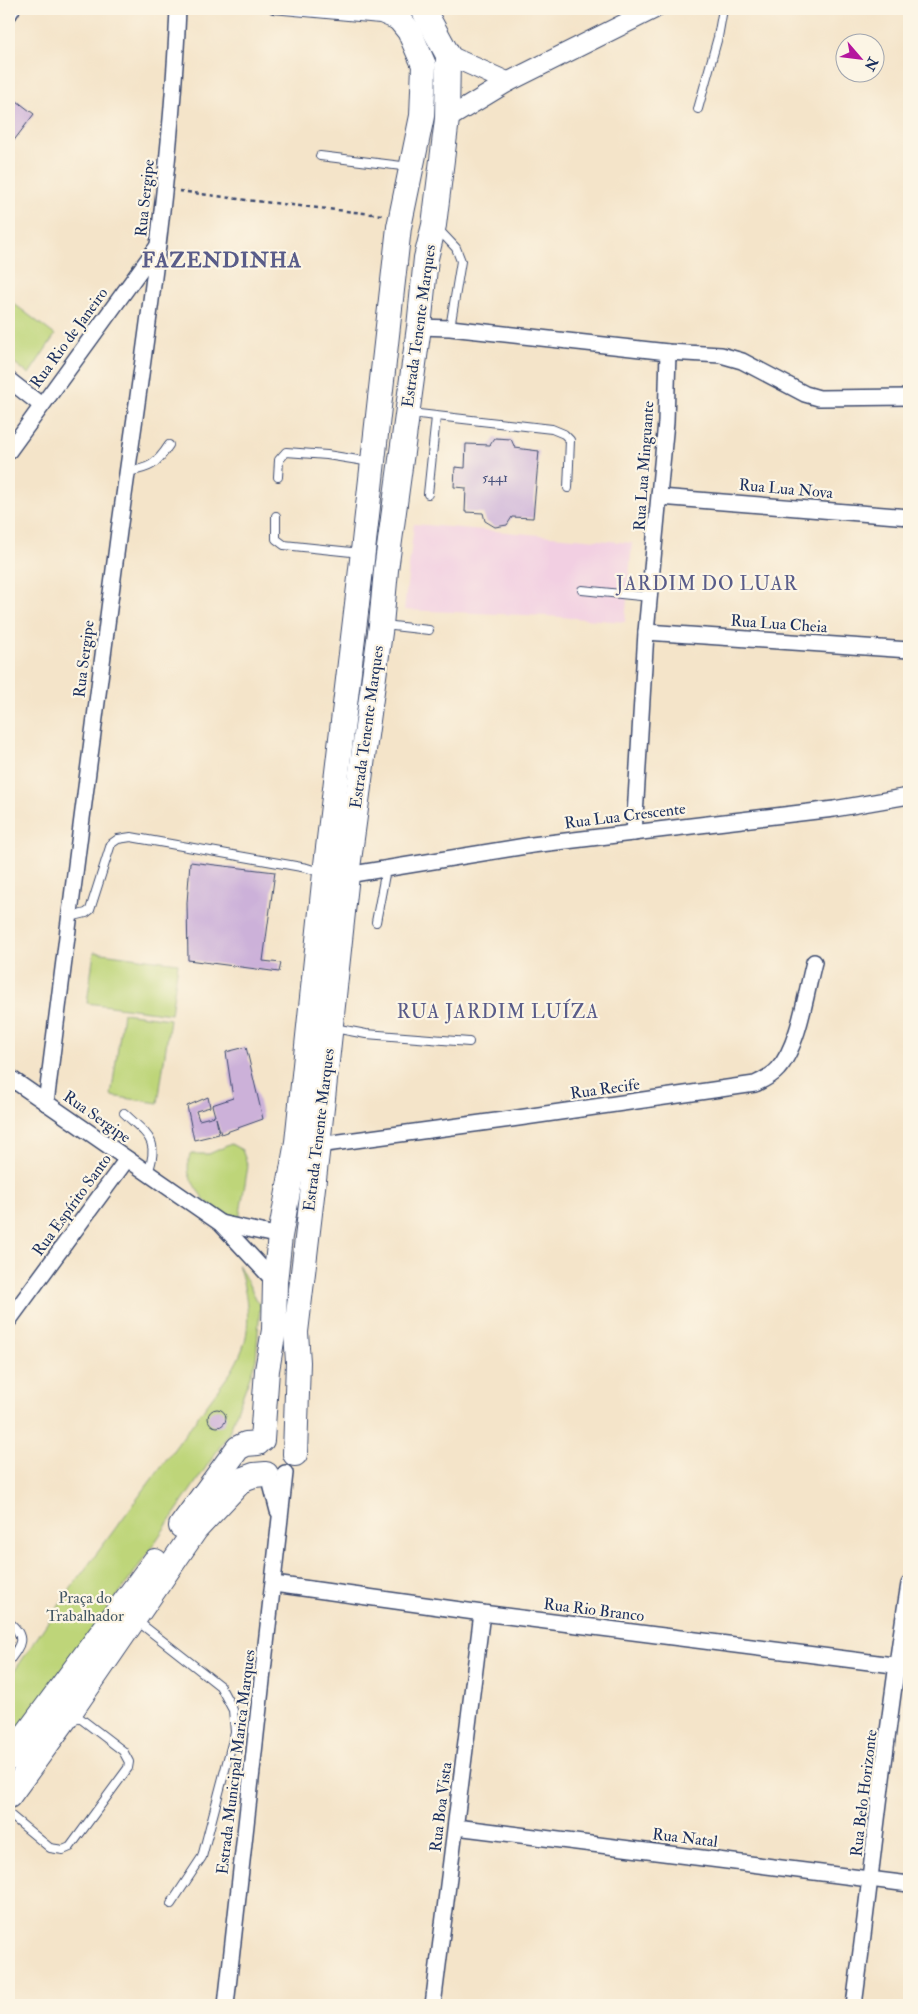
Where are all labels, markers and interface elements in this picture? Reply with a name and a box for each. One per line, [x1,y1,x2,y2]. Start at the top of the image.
north arrow [836,32,886,82]
text: N [860,53,882,74]
street label: Rua Sergipe [131,158,160,238]
street label: Estrada Tenente Marques [398,243,440,409]
district label: FAZENDINHA [142,247,302,274]
street label: Rua Rio de Janeiro [26,283,113,393]
street label: Rua Lua Minguante [629,400,659,532]
house number: 5441 [482,469,508,486]
street label: Rua Lua Nova [738,475,834,503]
district label: JARDIM DO LUAR [615,572,798,596]
street label: Rua Lua Cheia [730,611,828,637]
street label: Rua Sergipe [69,619,100,699]
street label: Estrada Tenente Marques [346,644,388,810]
street label: Rua Lua Crescente [563,799,687,833]
district label: RUA JARDIM LUÍZA [397,998,599,1024]
street label: Estrada Tenente Marques [299,1047,339,1213]
street label: Rua Recife [569,1074,641,1104]
street label: Rua Sergipe [59,1086,135,1149]
street label: Rua Espírito Santo [28,1150,117,1261]
park label: Praça do Trabalhador [46,1588,124,1626]
street label: Rua Rio Branco [542,1594,646,1626]
street label: Estrada Municipal Marica Marques [212,1648,261,1876]
street label: Rua Belo Horizonte [846,1728,882,1858]
street label: Rua Boa Vista [426,1760,456,1853]
street label: Rua Natal [651,1824,719,1852]

